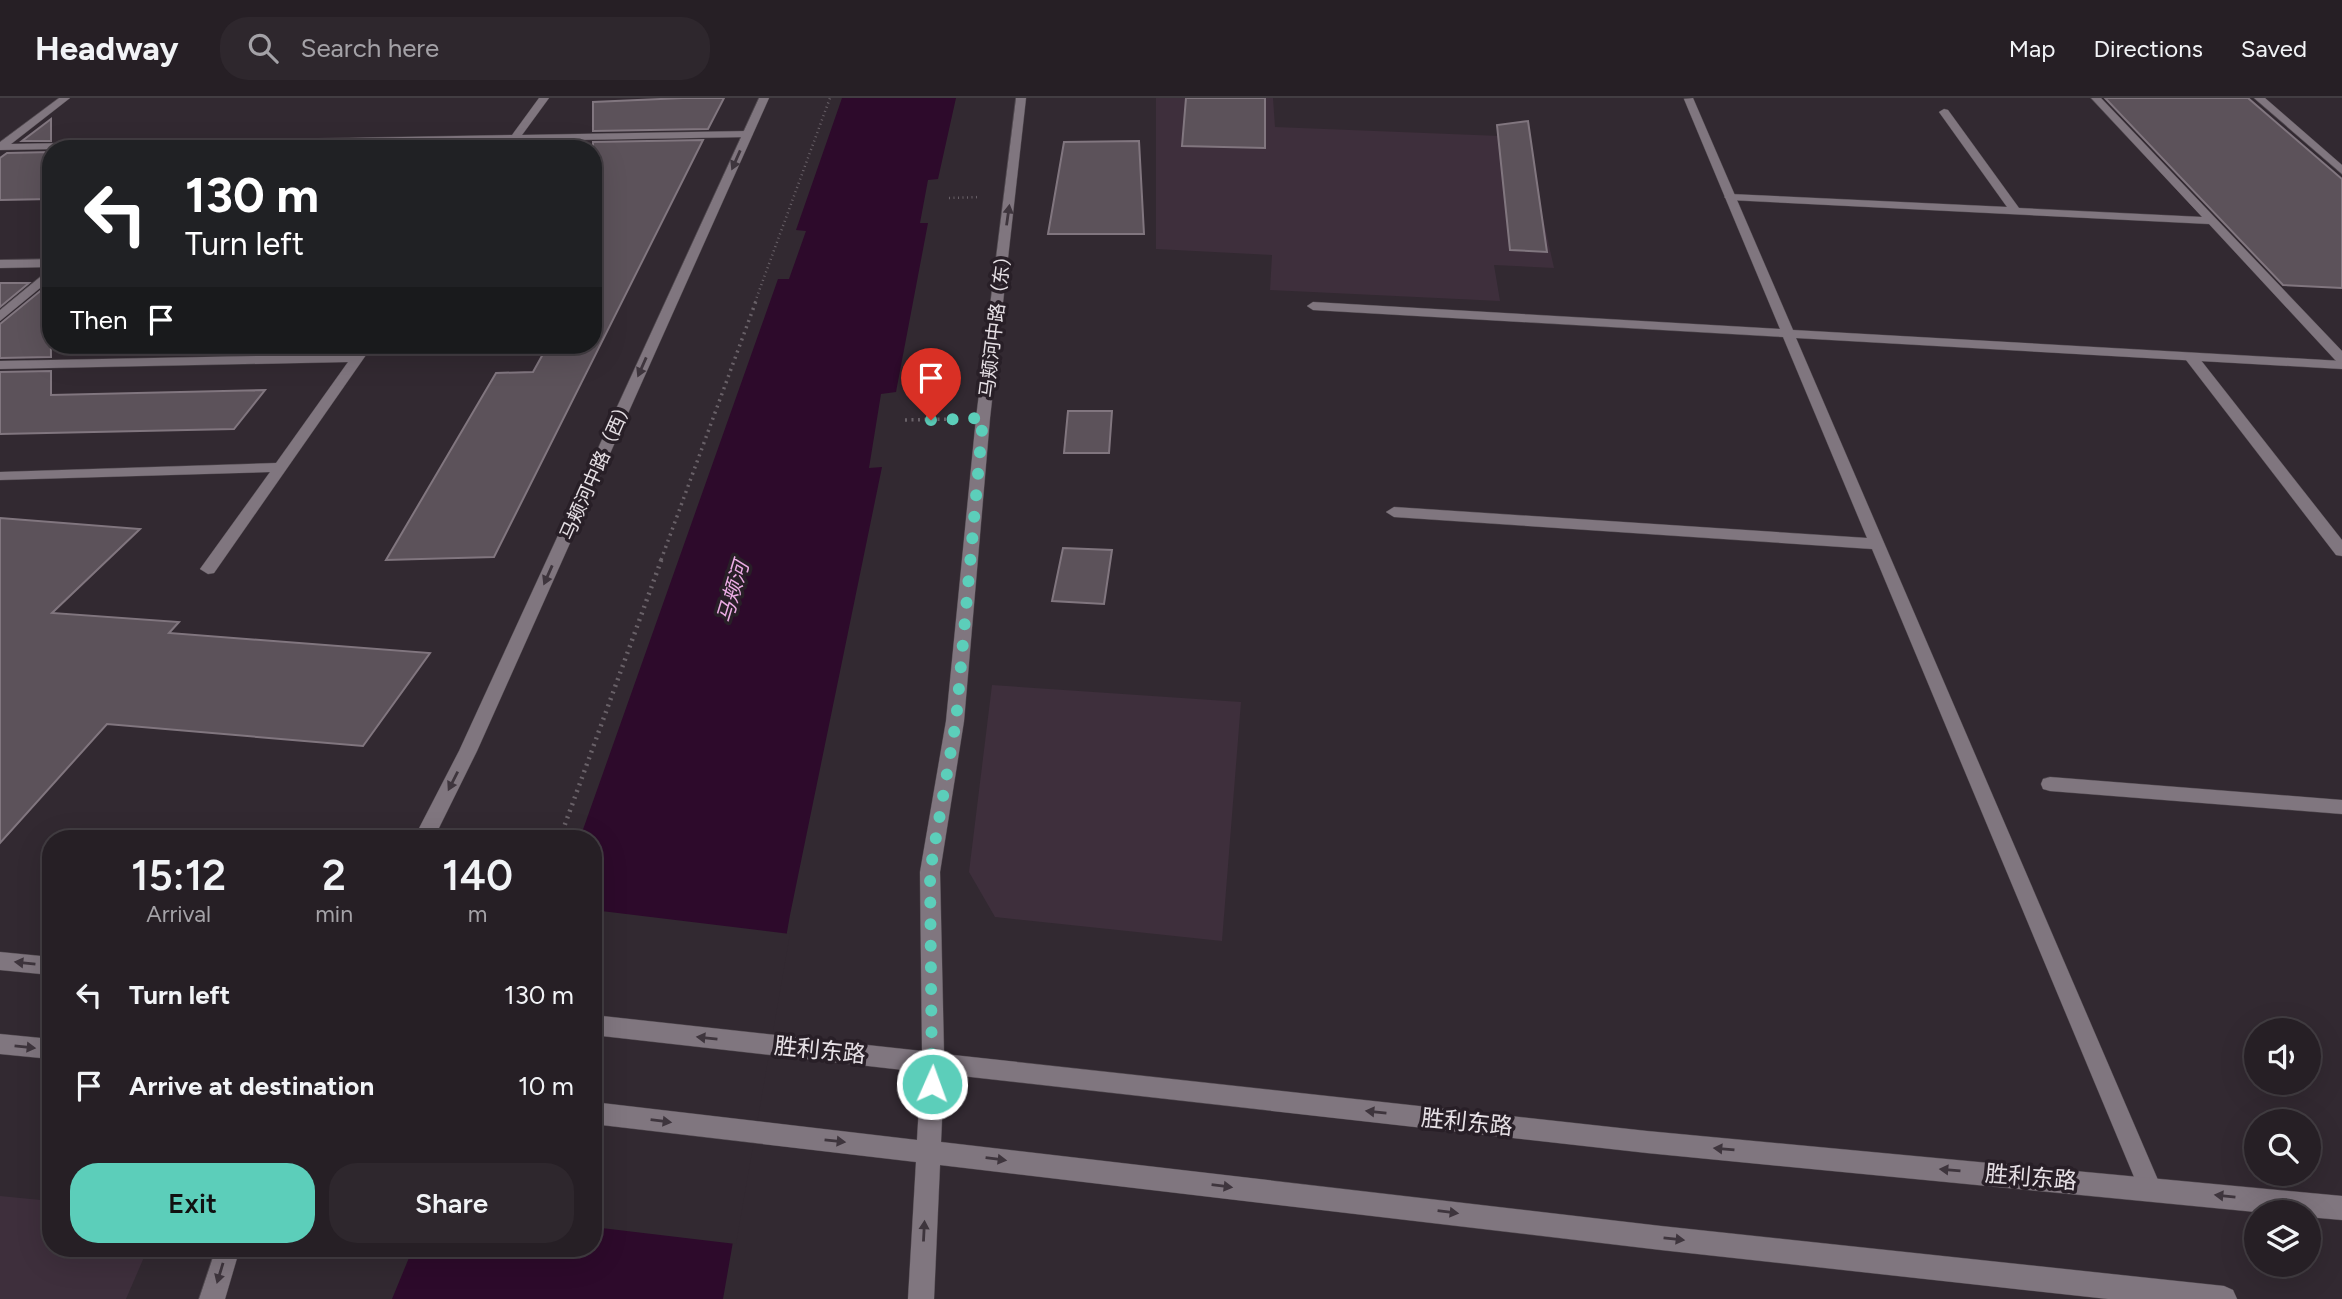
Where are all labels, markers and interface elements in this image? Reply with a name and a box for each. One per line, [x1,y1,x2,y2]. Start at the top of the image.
search box [220,17,710,80]
text: Headway [35,29,178,68]
icon: search [244,29,282,67]
text: Search here [300,32,439,64]
text: Map [2009,34,2055,63]
text: Directions [2093,34,2203,63]
text: Saved [2241,34,2307,63]
one-way arrow [730,150,742,170]
text: 130 m [185,165,319,224]
icon: left [70,168,161,259]
one-way arrow [1003,204,1014,226]
text: Turn left [185,225,304,263]
street label: 马颊河中路（东） [975,245,1016,399]
icon: arrive [142,301,180,339]
text: Then [70,304,128,336]
pin [901,348,961,420]
one-way arrow [636,357,647,378]
icon: arrive [912,359,950,397]
street label: 马颊河中路（西） [555,395,638,543]
water label: 马颊河 [711,554,755,626]
one-way arrow [542,564,553,585]
one-way arrow [447,771,458,791]
text: 15:12 [131,850,226,901]
text: 2 [322,850,346,901]
text: 140 [442,850,513,901]
text: Arrival [146,900,211,928]
text: min [315,900,353,928]
text: m [468,900,487,928]
one-way arrow [14,957,36,968]
icon: left [70,976,108,1014]
text: Turn left [129,979,230,1011]
text: 130 m [504,979,574,1011]
map controls [2244,1018,2321,1277]
button: sound [2244,1018,2321,1095]
street label: 胜利东路 [773,1031,867,1069]
one-way arrow [696,1032,718,1043]
one-way arrow [15,1041,37,1052]
position arrow [895,1047,969,1121]
icon: arrive [70,1067,108,1105]
text: Arrive at destination [129,1070,374,1102]
text: 10 m [518,1070,574,1102]
street label: 胜利东路 [1420,1103,1514,1141]
one-way arrow [1364,1106,1386,1117]
button: search [2244,1109,2321,1186]
one-way arrow [650,1116,672,1127]
one-way arrow [825,1135,847,1146]
one-way arrow [1712,1144,1734,1155]
one-way arrow [985,1153,1007,1164]
street label: 胜利东路 [1984,1159,2078,1195]
button: Exit [70,1163,315,1243]
button: Share [329,1163,574,1243]
one-way arrow [1939,1164,1961,1175]
one-way arrow [1211,1180,1233,1191]
one-way arrow [2214,1190,2236,1201]
button: layers [2244,1200,2321,1277]
one-way arrow [1437,1207,1459,1218]
one-way arrow [919,1220,930,1242]
one-way arrow [1663,1234,1685,1245]
one-way arrow [214,1263,224,1284]

